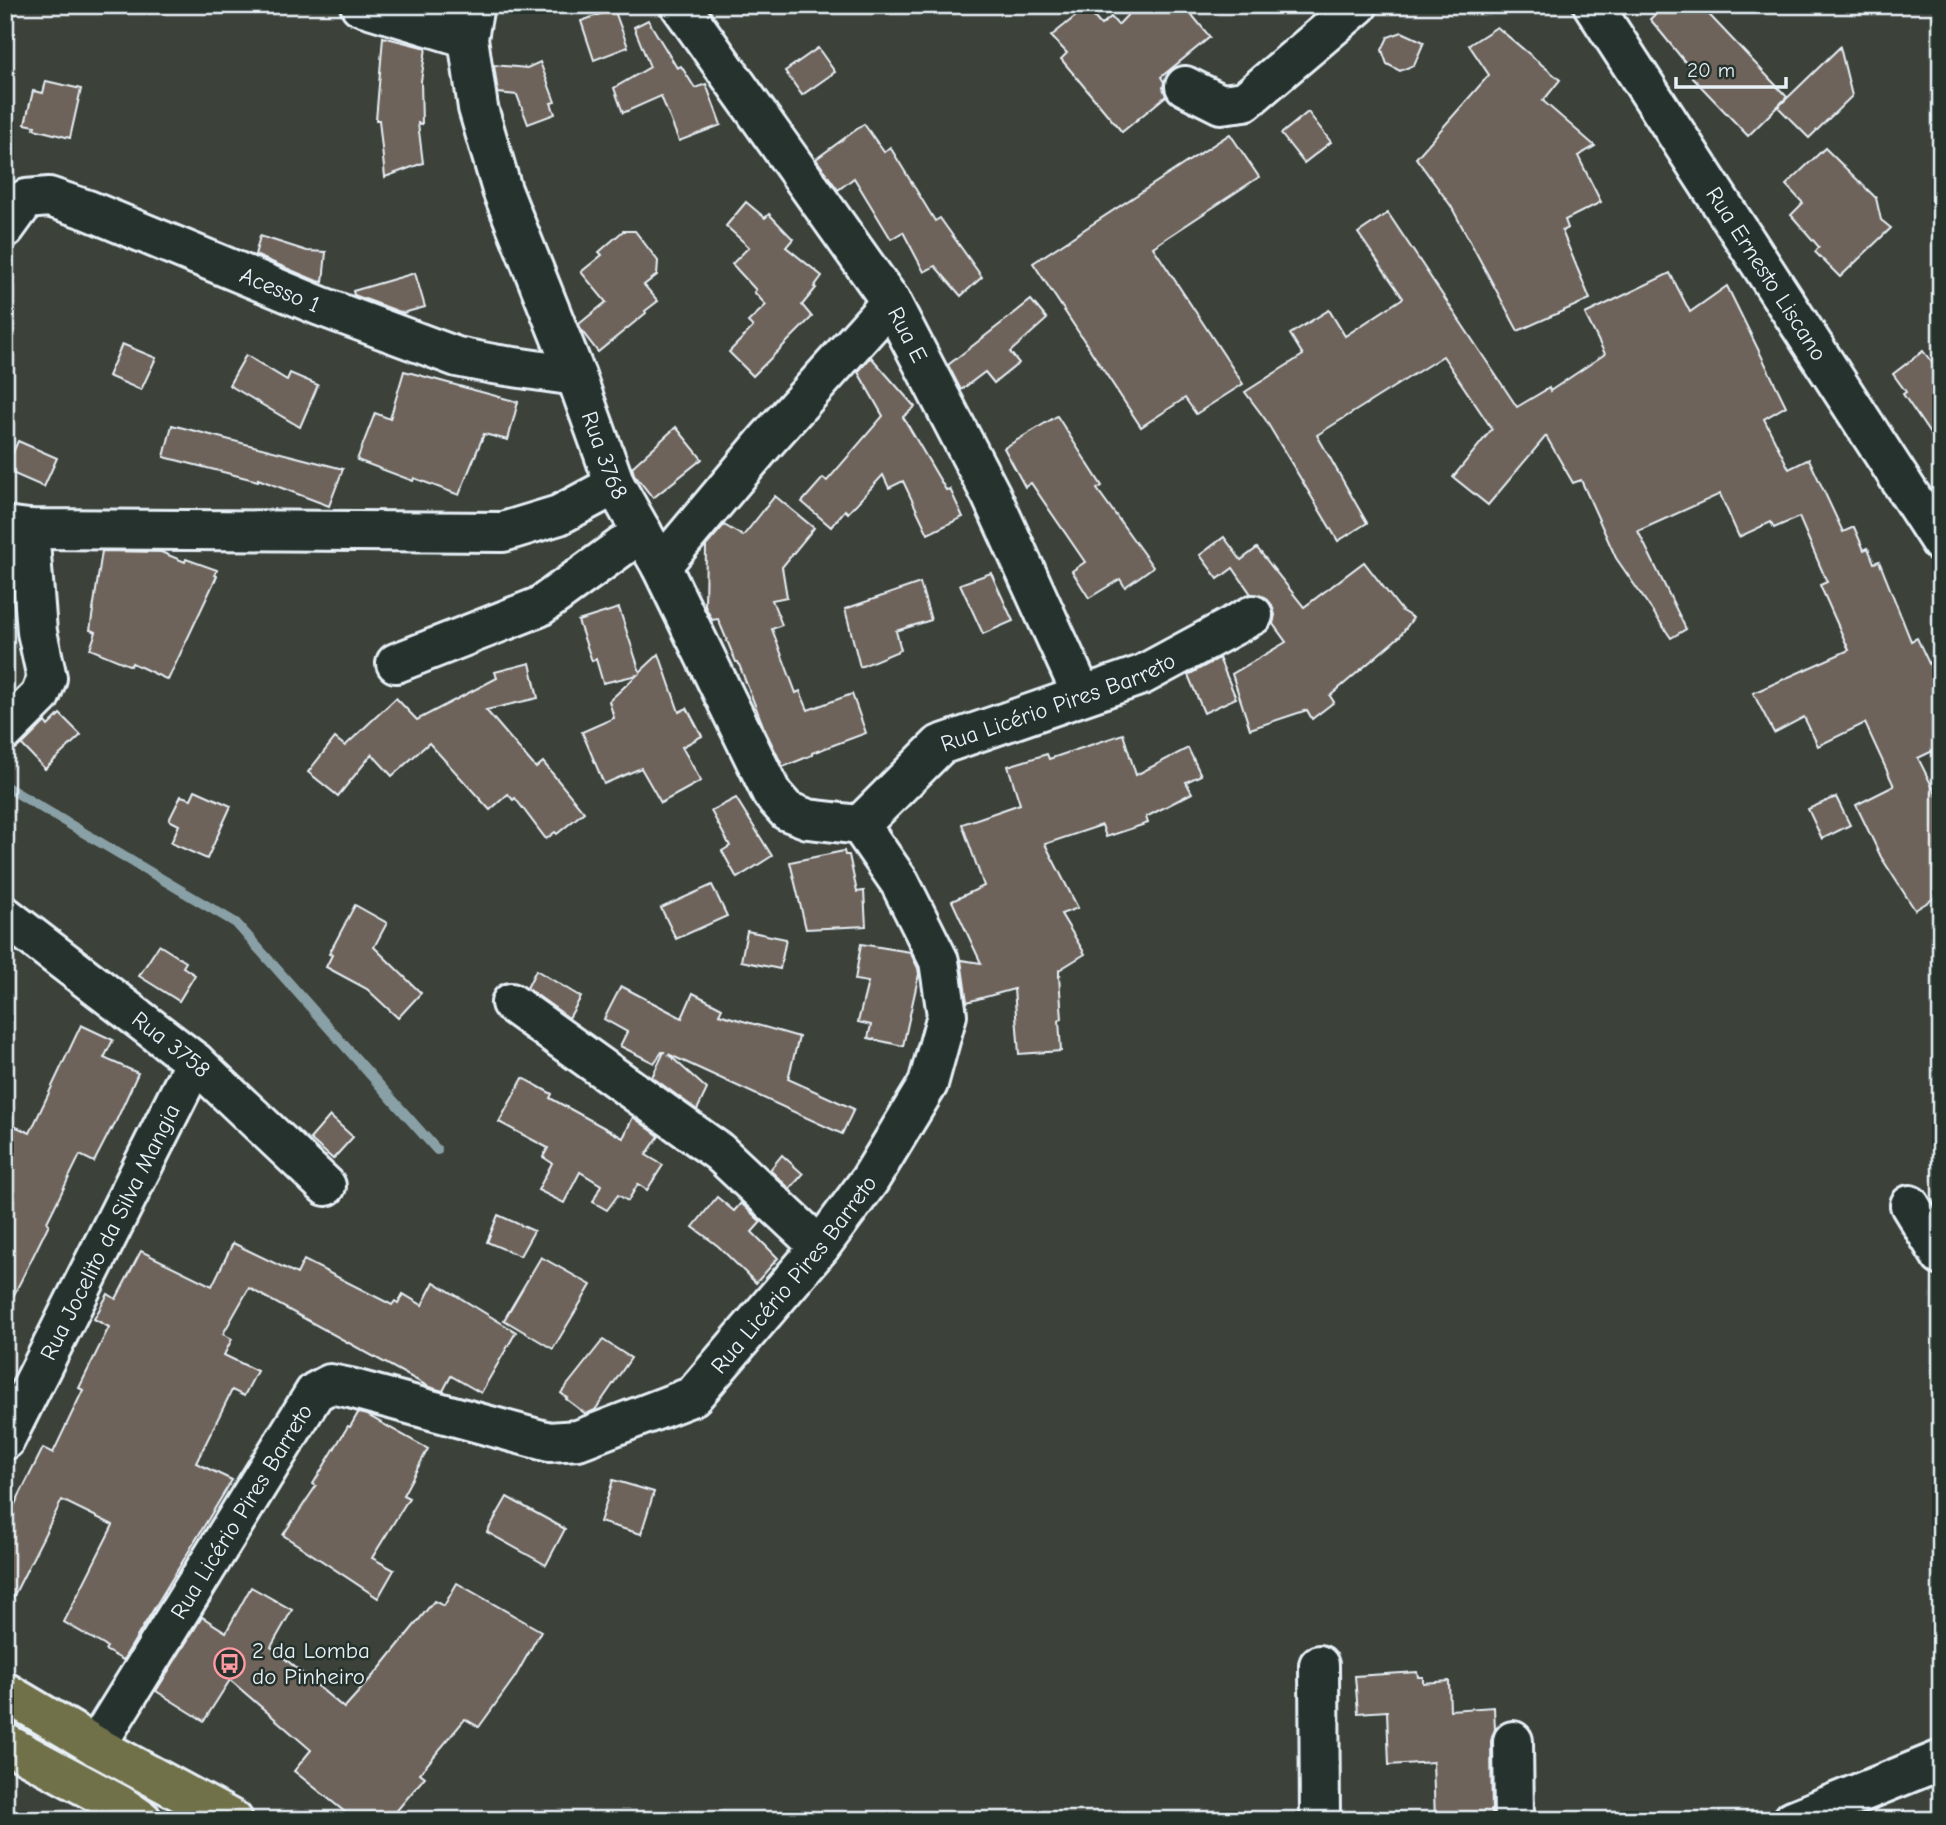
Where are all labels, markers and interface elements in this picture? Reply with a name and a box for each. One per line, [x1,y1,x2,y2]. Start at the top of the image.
scale bar [1676,46,1787,90]
text: 20 m [1687,58,1735,82]
street label: Rua Ernesto Liscano [1701,182,1833,366]
street label: Acesso 1 [236,261,324,318]
street label: Rua E [882,302,933,367]
street label: Rua 3768 [576,407,634,504]
street label: Rua Licério Pires Barreto [937,646,1180,757]
street label: Rua 3758 [127,1005,216,1083]
street label: Rua Jocelito da Silva Mangia [34,1099,185,1364]
street label: Rua Licério Pires Barreto [705,1170,882,1379]
street label: Rua Licério Pires Barreto [165,1399,318,1624]
place label: 2 da Lomba do Pinheiro [252,1637,370,1690]
bus stop icon: 2 da Lomba do Pinheiro [212,1646,246,1680]

